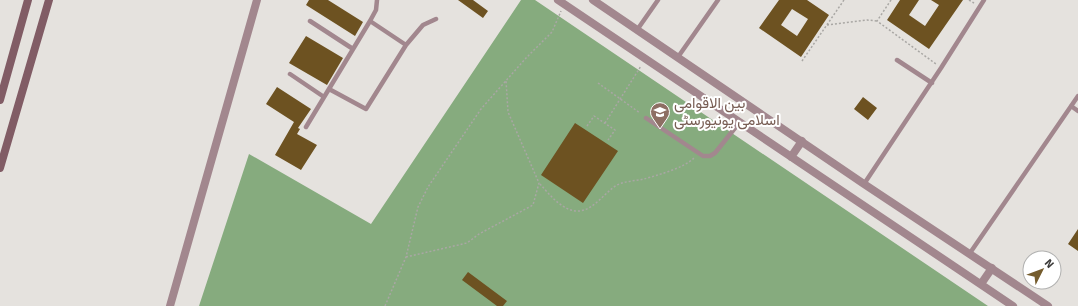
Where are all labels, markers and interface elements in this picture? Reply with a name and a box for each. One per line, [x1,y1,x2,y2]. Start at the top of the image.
place label: بین الاقوامی اسلامی یونیورسٹی [674,94,780,130]
school or university icon: بین الاقوامی اسلامی یونیورسٹی [649,101,671,129]
north arrow [1022,250,1062,290]
text: N [1042,256,1056,271]

